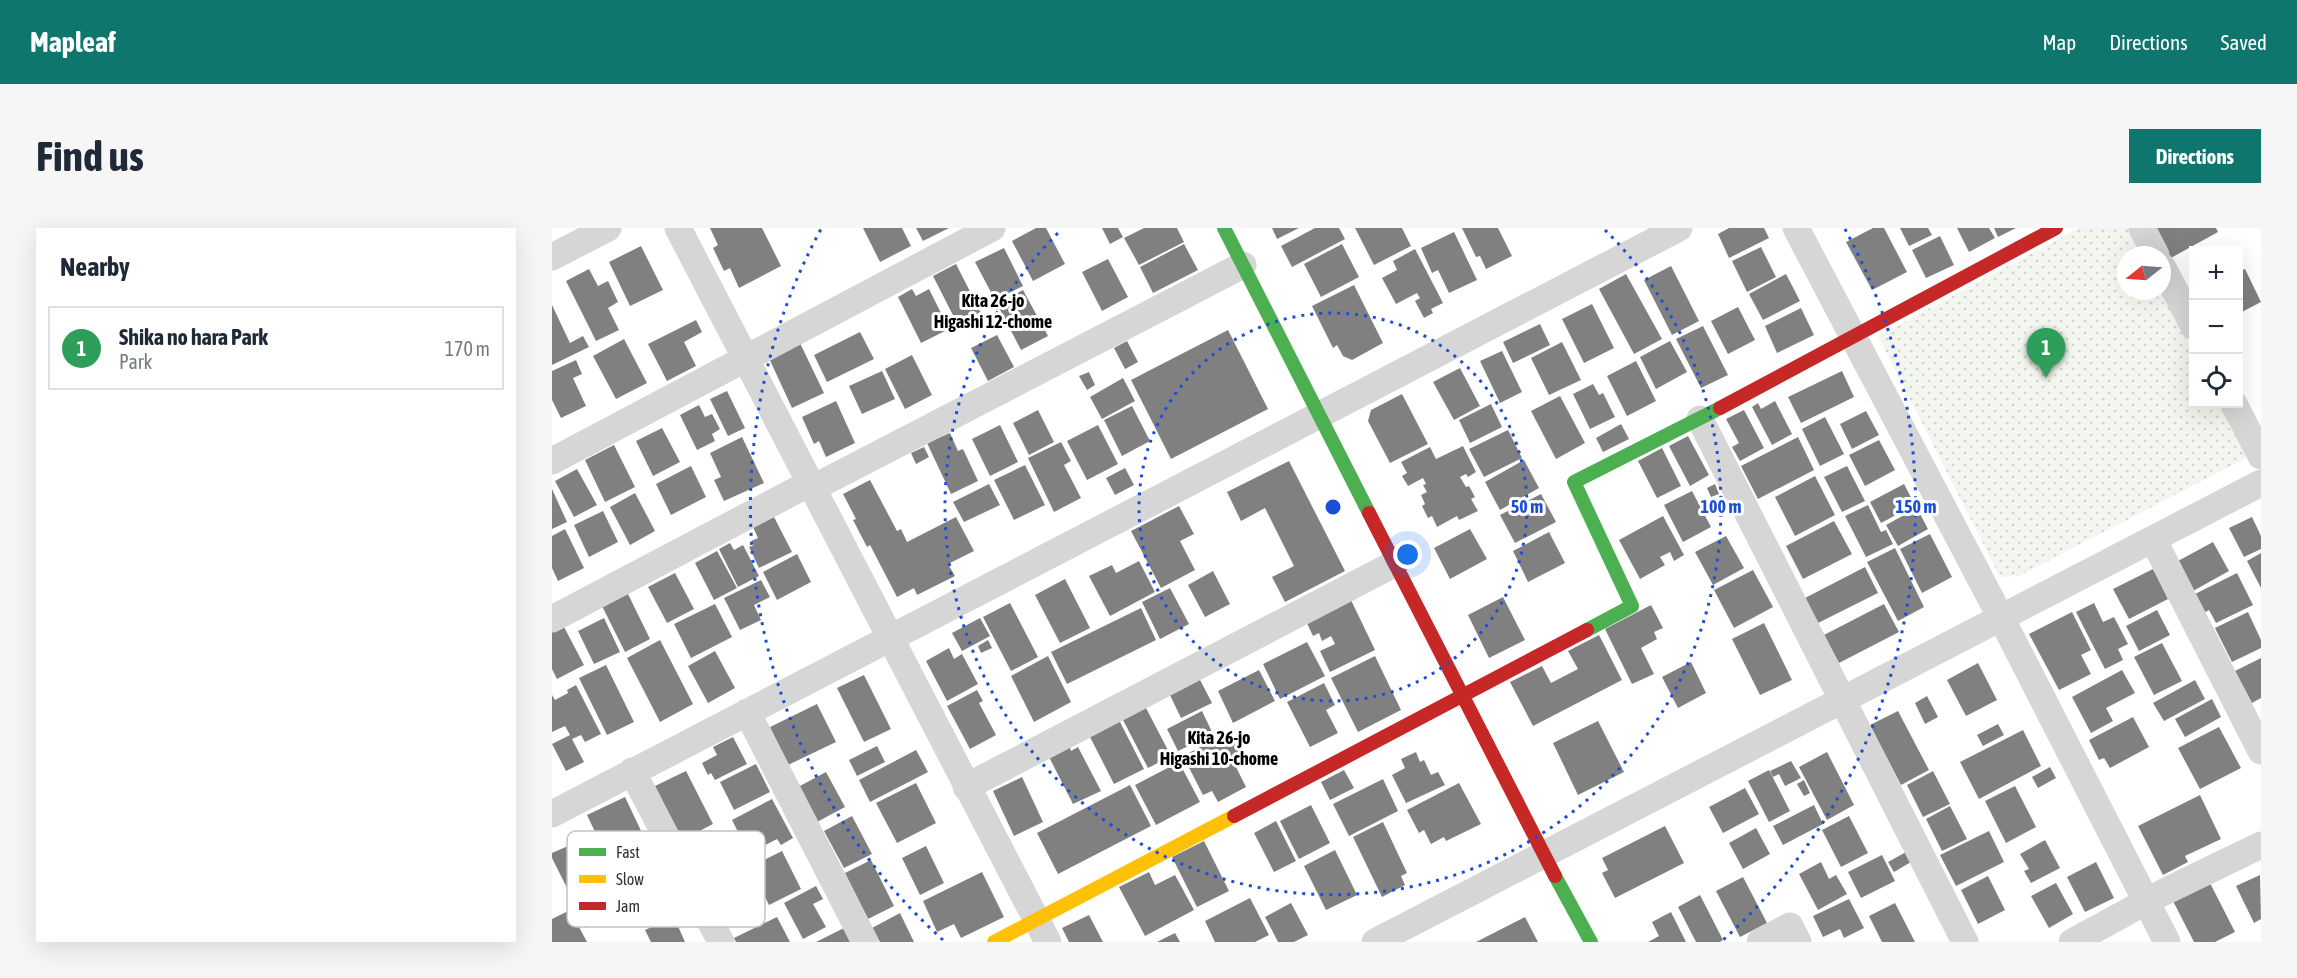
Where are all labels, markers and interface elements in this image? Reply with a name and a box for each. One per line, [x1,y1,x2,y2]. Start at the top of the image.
text: Mapleaf [30,26,116,58]
text: Map [2042,30,2076,54]
text: Directions [2109,30,2188,54]
text: Saved [2221,30,2267,54]
button: Directions [2129,129,2261,183]
text: Find us [36,132,144,180]
north arrow [2117,246,2171,300]
map controls [2189,246,2243,408]
button: + [2189,246,2243,300]
text: Nearby [60,252,130,282]
district label: Kita 26-jo Higashi 12-chome [934,290,1052,332]
button: − [2189,300,2243,354]
text: Shika no hara Park [119,324,268,350]
pin: 1 [2026,328,2066,378]
text: 1 [77,337,86,360]
text: 170 m [445,337,490,360]
text: Park [119,350,152,373]
button: locate [2189,354,2243,408]
text: 50 m [1511,496,1543,517]
text: 100 m [1701,496,1741,517]
text: 150 m [1896,496,1936,517]
centre of rings [1323,497,1343,517]
your location [1393,540,1422,569]
district label: Kita 26-jo Higashi 10-chome [1160,727,1278,769]
legend [567,831,765,927]
text: Fast [616,843,640,861]
text: Slow [616,870,644,888]
text: Jam [616,897,640,915]

